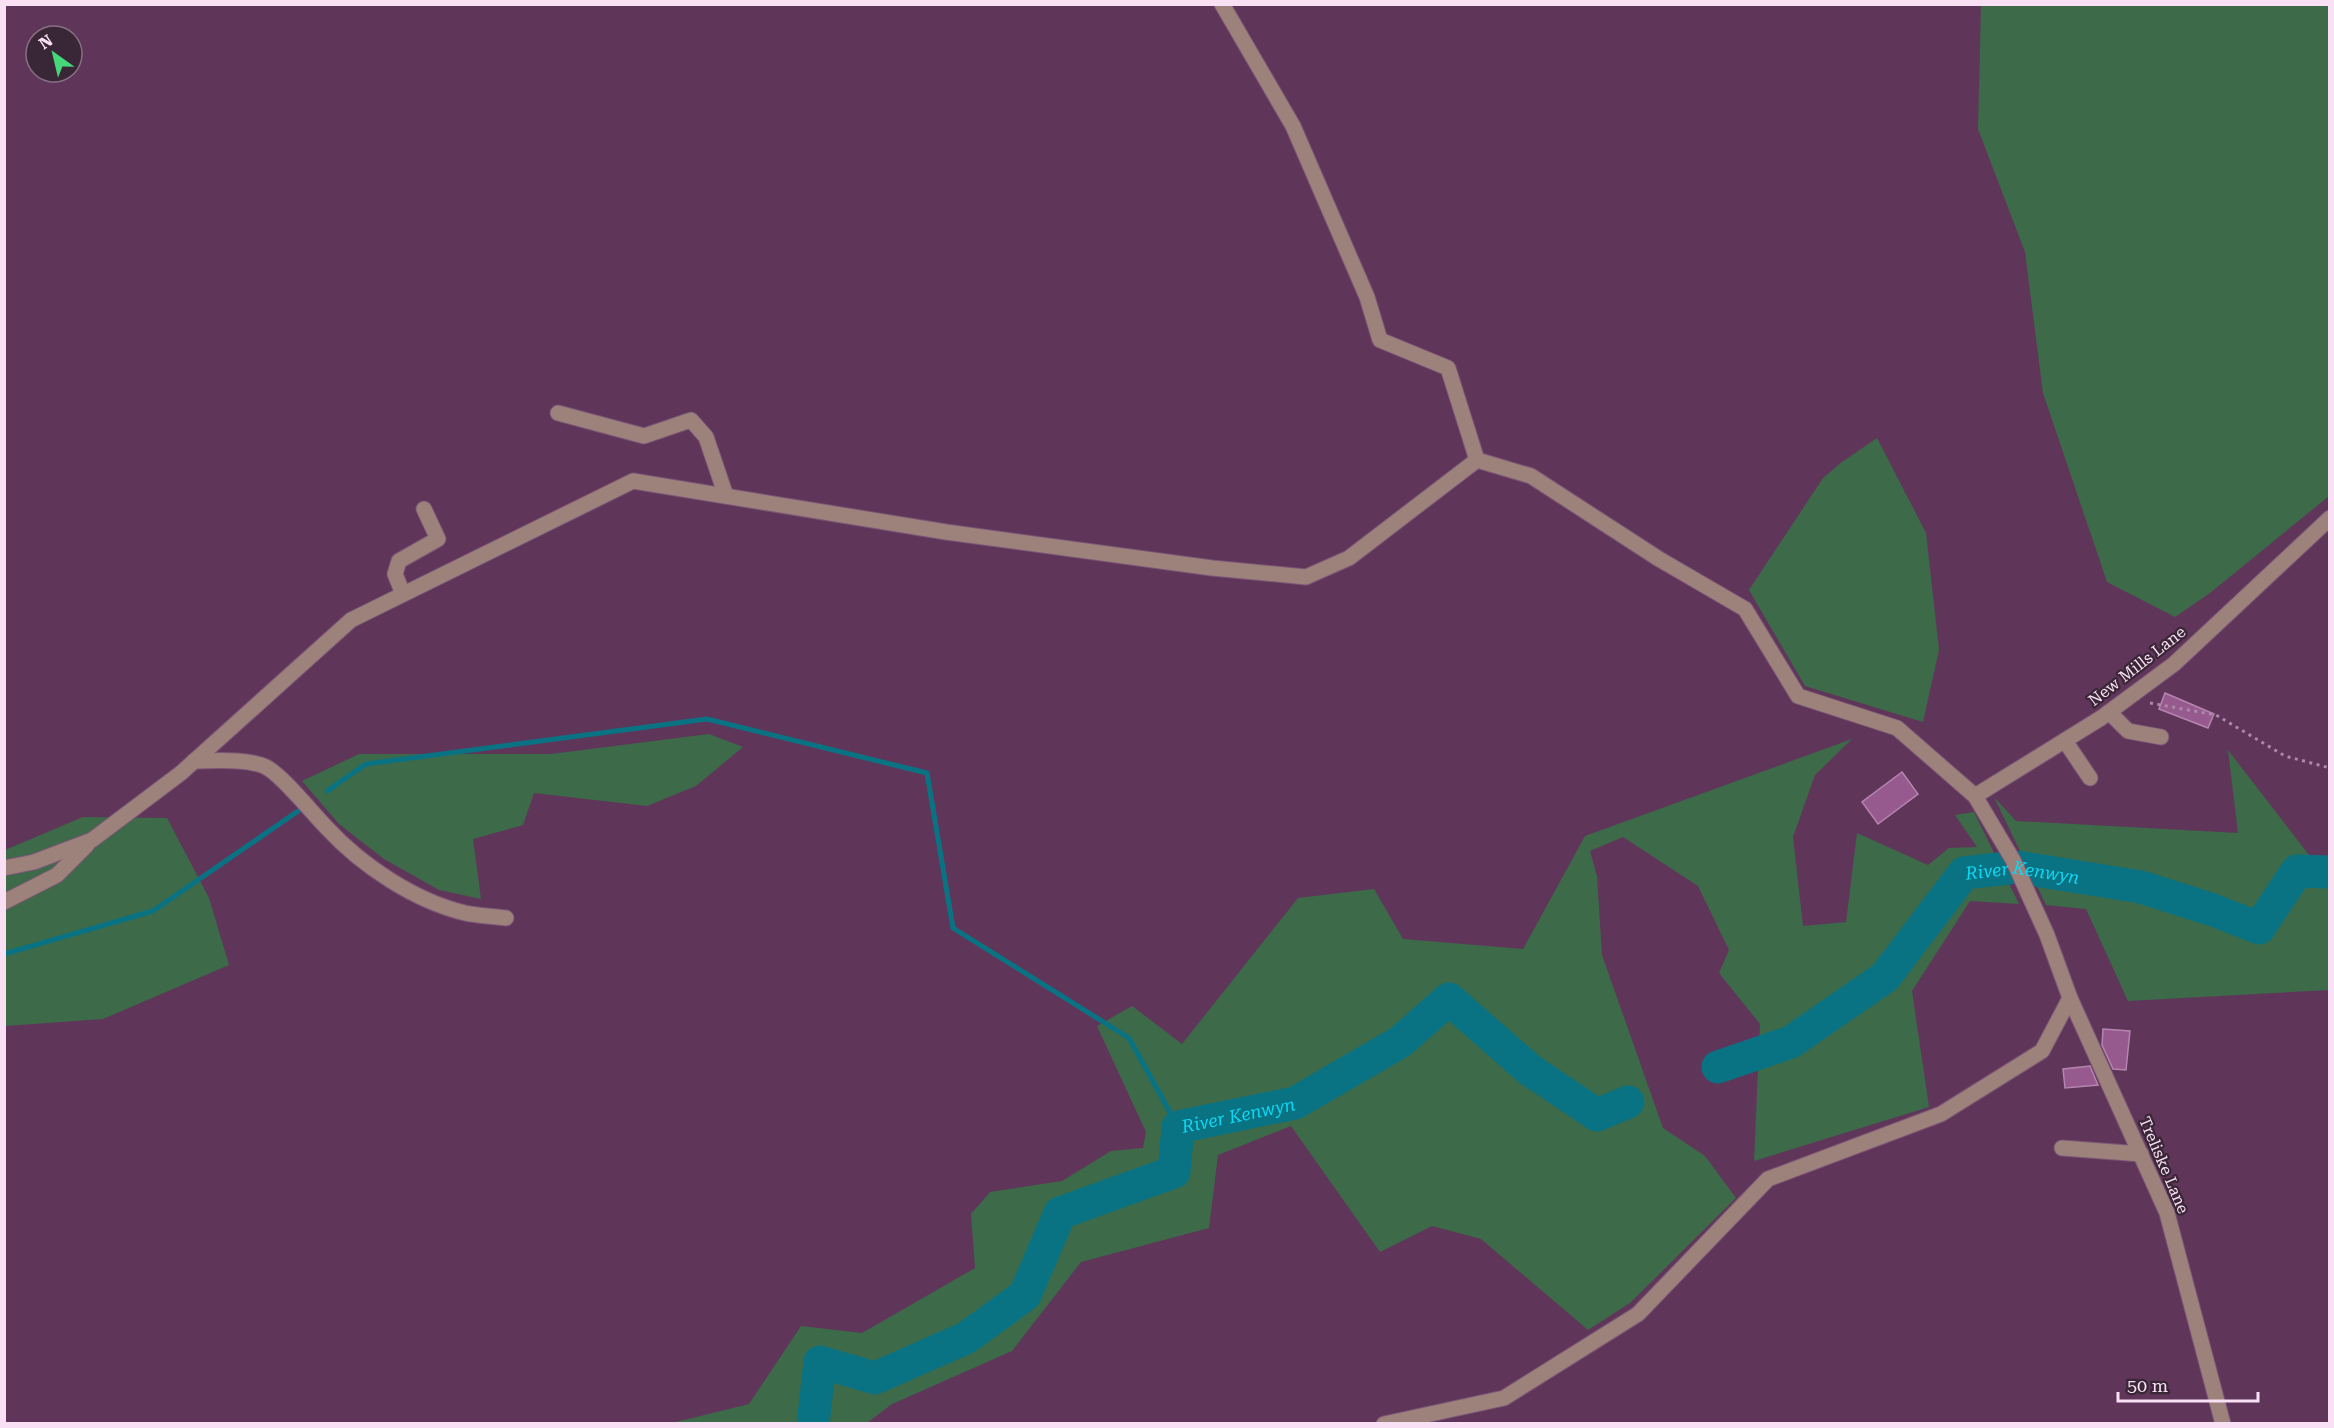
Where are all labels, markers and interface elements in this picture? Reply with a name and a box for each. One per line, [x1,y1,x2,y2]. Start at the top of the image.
north arrow [24,24,84,84]
text: N [35,31,56,53]
street label: New Mills Lane [2085,622,2190,710]
water label: River Kenwyn [1963,856,2081,887]
water label: River Kenwyn [1179,1093,1297,1137]
street label: Treliske Lane [2135,1114,2193,1217]
scale bar [2118,1365,2258,1403]
text: 50 m [2127,1375,2168,1396]

